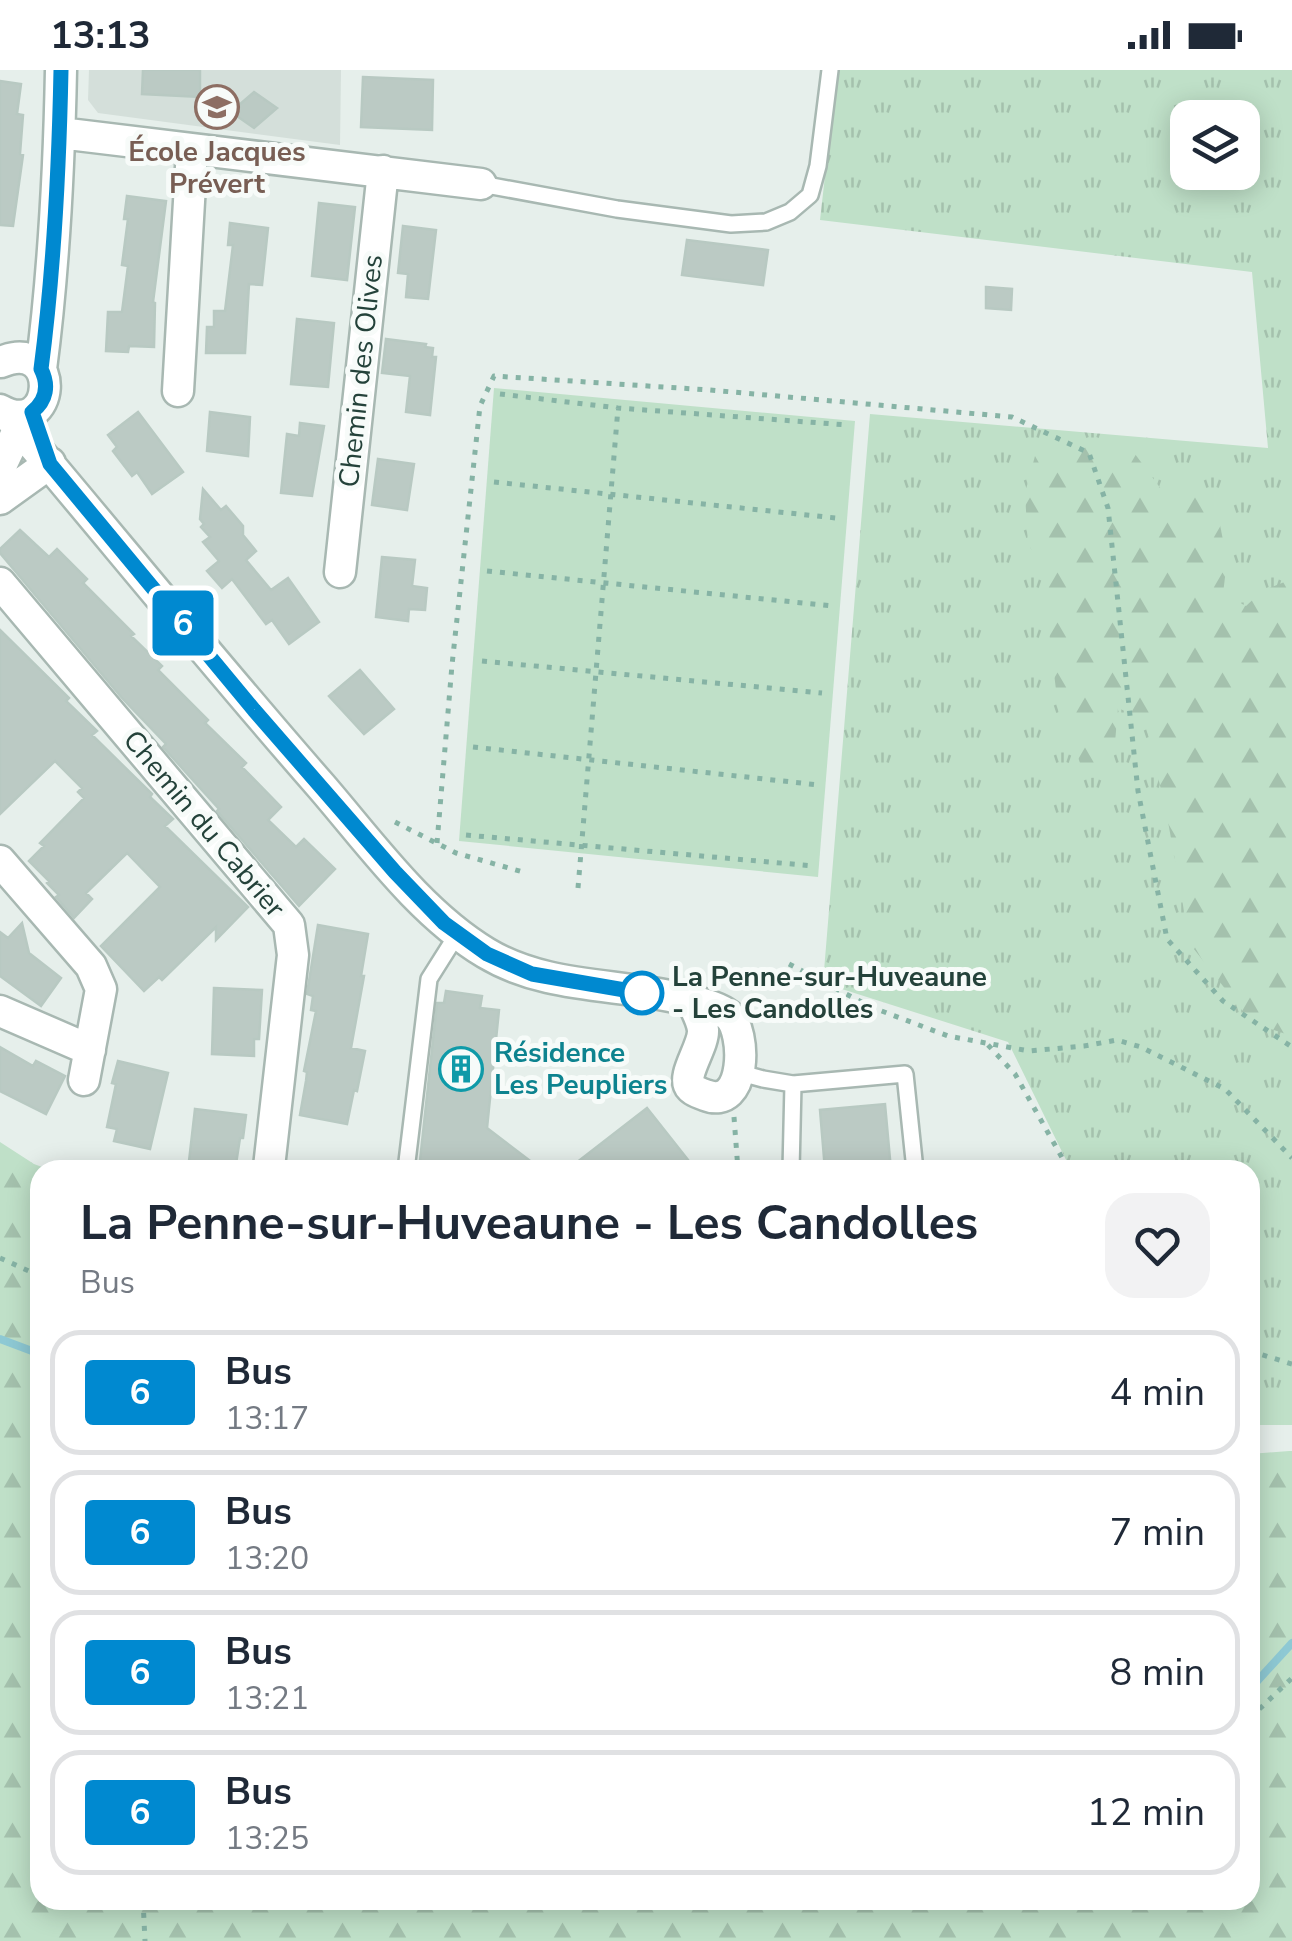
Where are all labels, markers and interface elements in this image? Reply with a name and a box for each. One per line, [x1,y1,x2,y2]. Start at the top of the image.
text: 13:13 [50,10,151,61]
school or university icon: École Jacques Prévert [194,84,240,130]
map controls [1170,100,1260,190]
button: layers [1170,100,1260,190]
place label: École Jacques Prévert [128,133,306,203]
street label: Chemin des Olives [330,253,392,489]
line badge: 6 [150,590,216,656]
text: 6 [172,600,194,647]
street label: Chemin du Cabrier [114,722,294,926]
place label: La Penne-sur-Huveaune - Les Candolles [672,958,987,1028]
marker: La Penne-sur-Huveaune - Les Candolles [621,972,663,1014]
place label: Résidence Les Peupliers [494,1034,668,1104]
building icon: Résidence Les Peupliers [438,1046,484,1092]
text: La Penne-sur-Huveaune - Les Candolles [80,1190,978,1256]
button: heart [1105,1193,1210,1298]
text: Bus [80,1261,135,1304]
text: Bus [225,1346,292,1397]
text: 4 min [1110,1367,1205,1418]
text: 6 [129,1369,151,1416]
text: 13:17 [225,1397,309,1440]
text: Bus [225,1486,292,1537]
text: 7 min [1110,1507,1205,1558]
text: 6 [129,1509,151,1556]
text: 13:20 [225,1537,309,1580]
text: Bus [225,1626,292,1677]
text: 8 min [1110,1647,1205,1698]
text: 6 [129,1649,151,1696]
text: 13:21 [225,1677,309,1720]
text: Bus [225,1766,292,1817]
text: 12 min [1087,1787,1205,1838]
text: 6 [129,1789,151,1836]
text: 13:25 [225,1817,309,1860]

